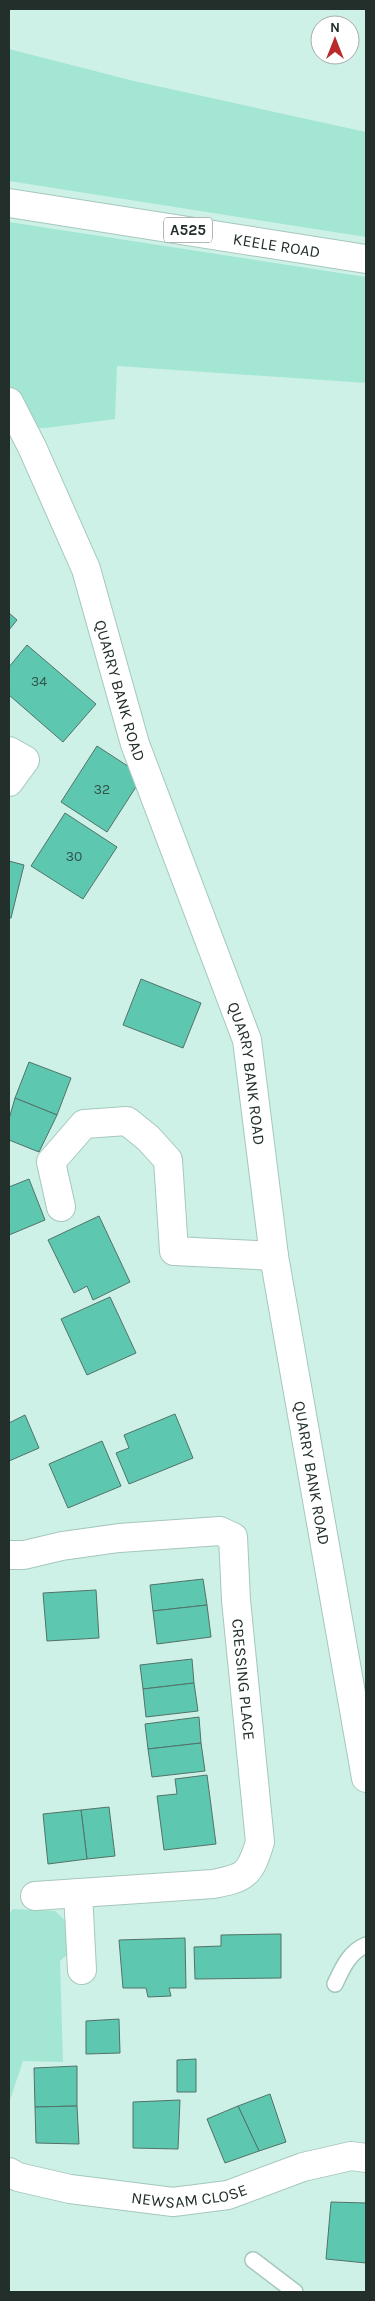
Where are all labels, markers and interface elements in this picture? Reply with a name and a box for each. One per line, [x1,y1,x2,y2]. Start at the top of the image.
north arrow [310,15,360,65]
text: N [330,19,340,36]
road number: A525 [164,218,212,242]
street label: KEELE ROAD [232,229,322,262]
street label: QUARRY BANK ROAD [91,618,150,764]
house number: 34 [31,673,47,690]
house number: 32 [94,781,110,798]
house number: 30 [66,848,82,865]
street label: QUARRY BANK ROAD [223,999,269,1146]
street label: QUARRY BANK ROAD [290,1399,334,1546]
street label: CRESSING PLACE [228,1618,259,1741]
street label: NEWSAM CLOSE [130,2180,250,2212]

